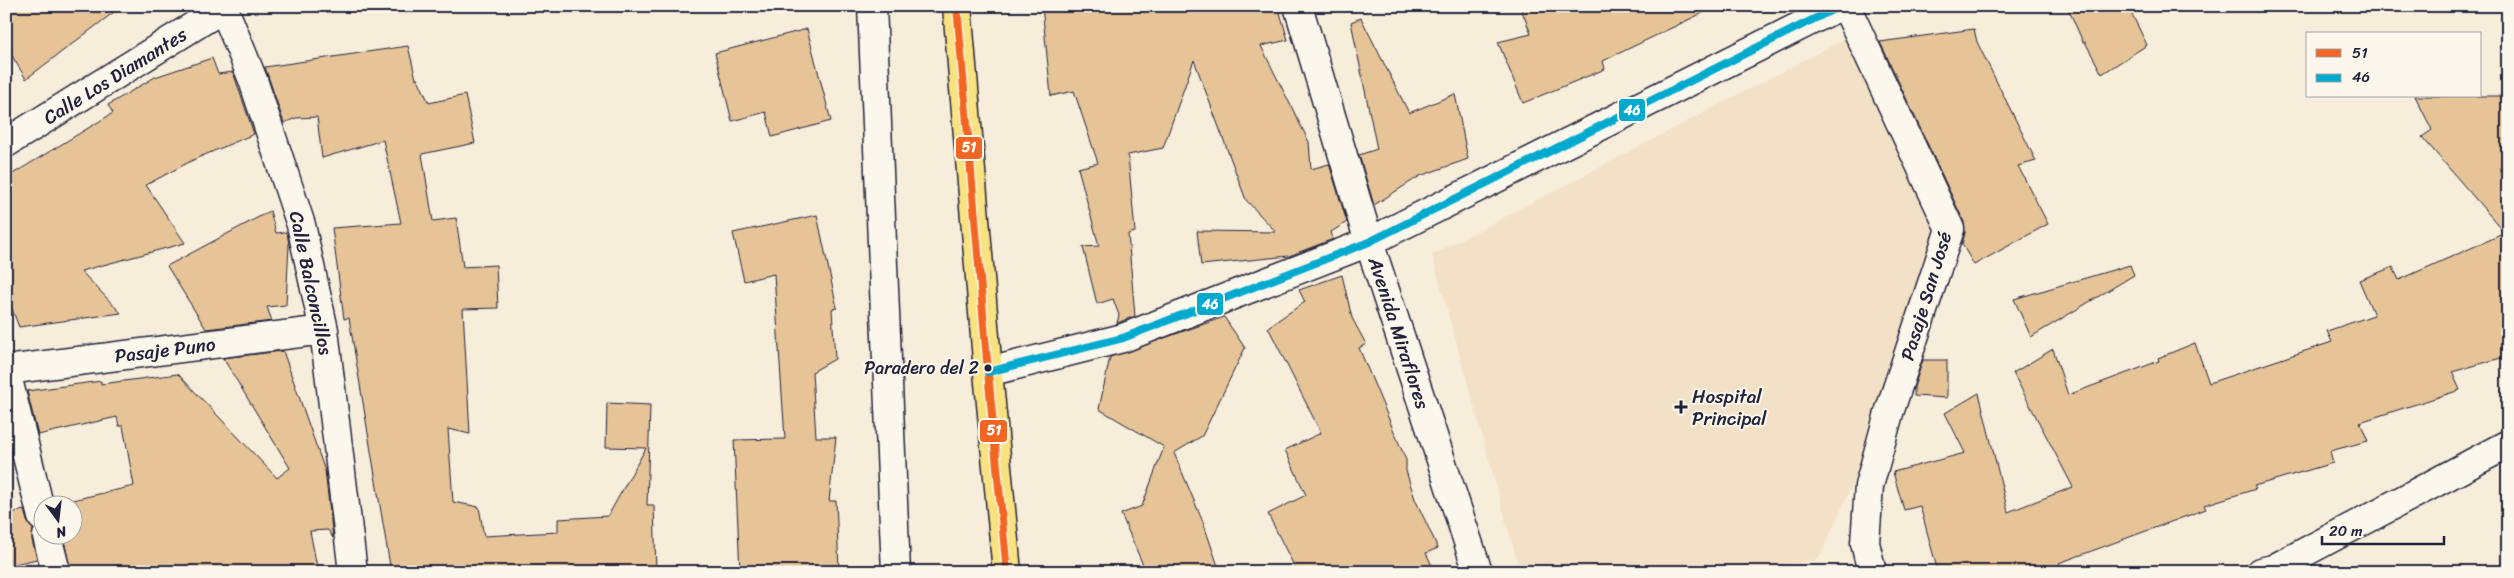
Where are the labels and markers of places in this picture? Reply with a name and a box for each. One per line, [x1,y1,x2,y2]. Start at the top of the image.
place label: Paradero del 2 [864,352,979,384]
marker: Paradero del 2 [983,363,993,373]
place label: Hospital Principal [1692,380,1767,435]
marker: Hospital Principal [1674,400,1688,414]

